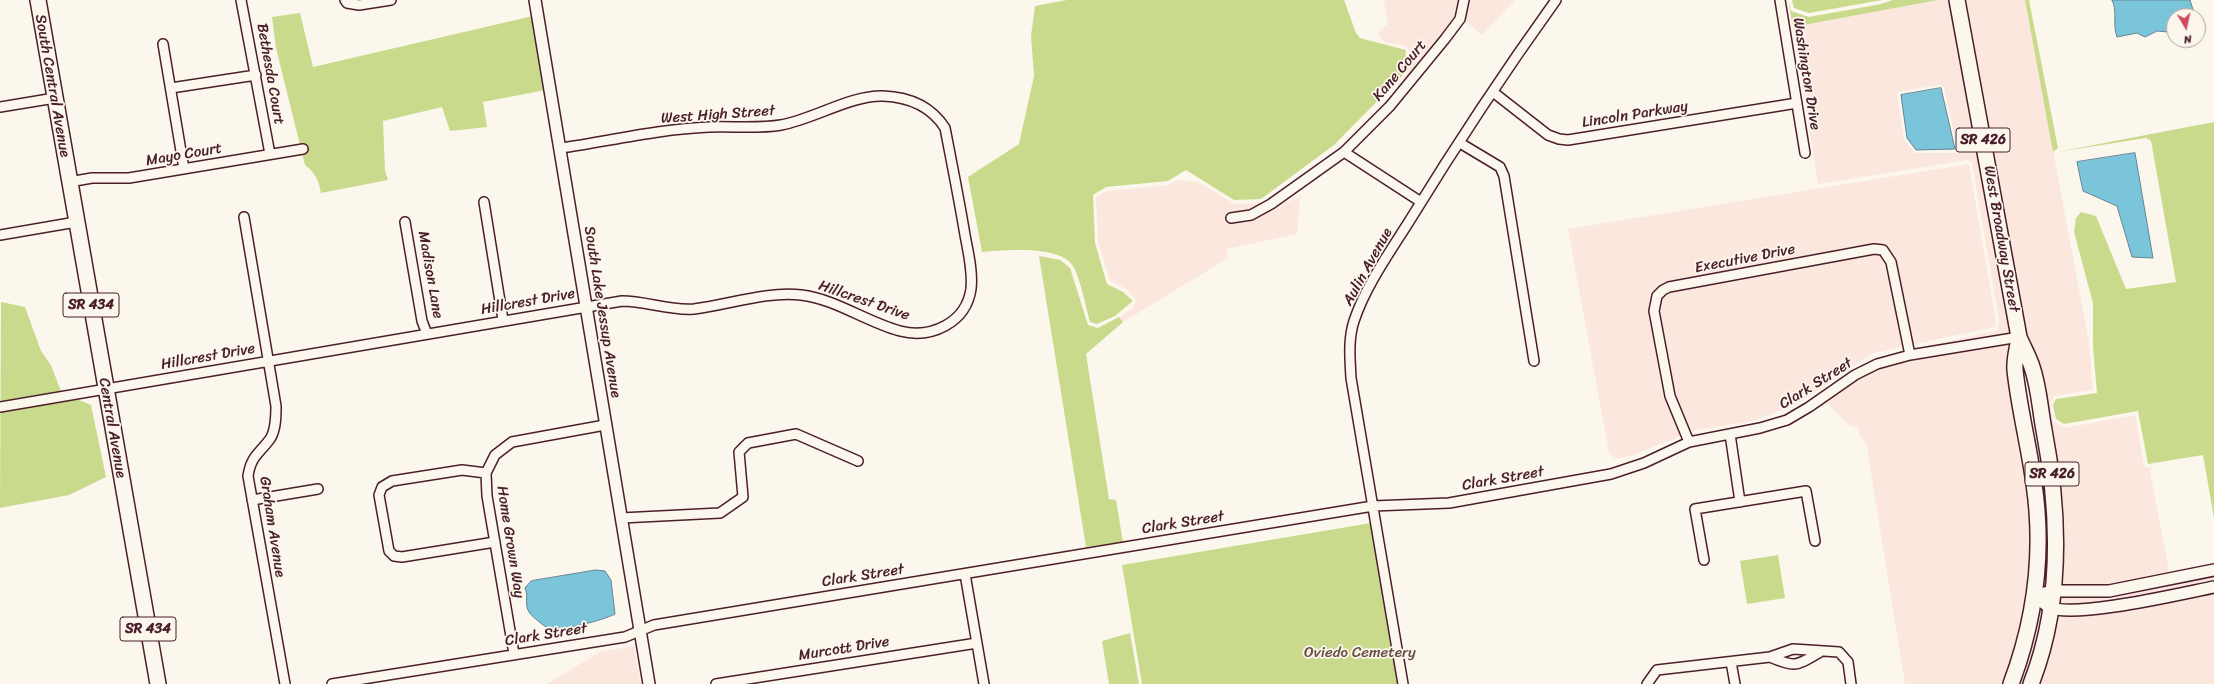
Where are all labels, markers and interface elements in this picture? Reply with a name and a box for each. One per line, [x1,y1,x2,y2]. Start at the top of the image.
north arrow [2166,8,2206,48]
street label: South Central Avenue [31,13,73,159]
street label: Washington Drive [1788,16,1824,132]
street label: Bethesda Court [252,22,288,126]
text: N [2183,29,2193,49]
street label: Kane Court [1369,37,1431,105]
street label: Lincoln Parkway [1581,98,1689,132]
street label: West High Street [660,102,776,128]
road number: SR 426 [1956,128,2010,152]
street label: Mayo Court [145,139,223,171]
street label: West Broadway Street [1979,164,2023,314]
street label: South Lake Jessup Avenue [580,225,624,399]
street label: Aulin Avenue [1339,225,1397,309]
street label: Madison Lane [413,230,447,320]
street label: Executive Drive [1693,240,1797,278]
street label: Hillcrest Drive [816,277,912,325]
street label: Hillcrest Drive [479,285,577,319]
road number: SR 434 [63,293,119,317]
street label: Hillcrest Drive [159,340,257,374]
street label: Clark Street [1776,354,1856,414]
street label: Central Avenue [94,376,130,480]
road number: SR 426 [2025,462,2079,486]
street label: Clark Street [1461,463,1545,495]
street label: Graham Avenue [255,475,289,579]
street label: Home Grown Way [492,484,528,600]
street label: Clark Street [1141,508,1225,538]
street label: Clark Street [821,561,905,591]
road number: SR 434 [120,617,176,641]
street label: Clark Street [504,620,588,650]
street label: Murcott Drive [797,633,891,665]
park label: Oviedo Cemetery [1304,644,1416,662]

